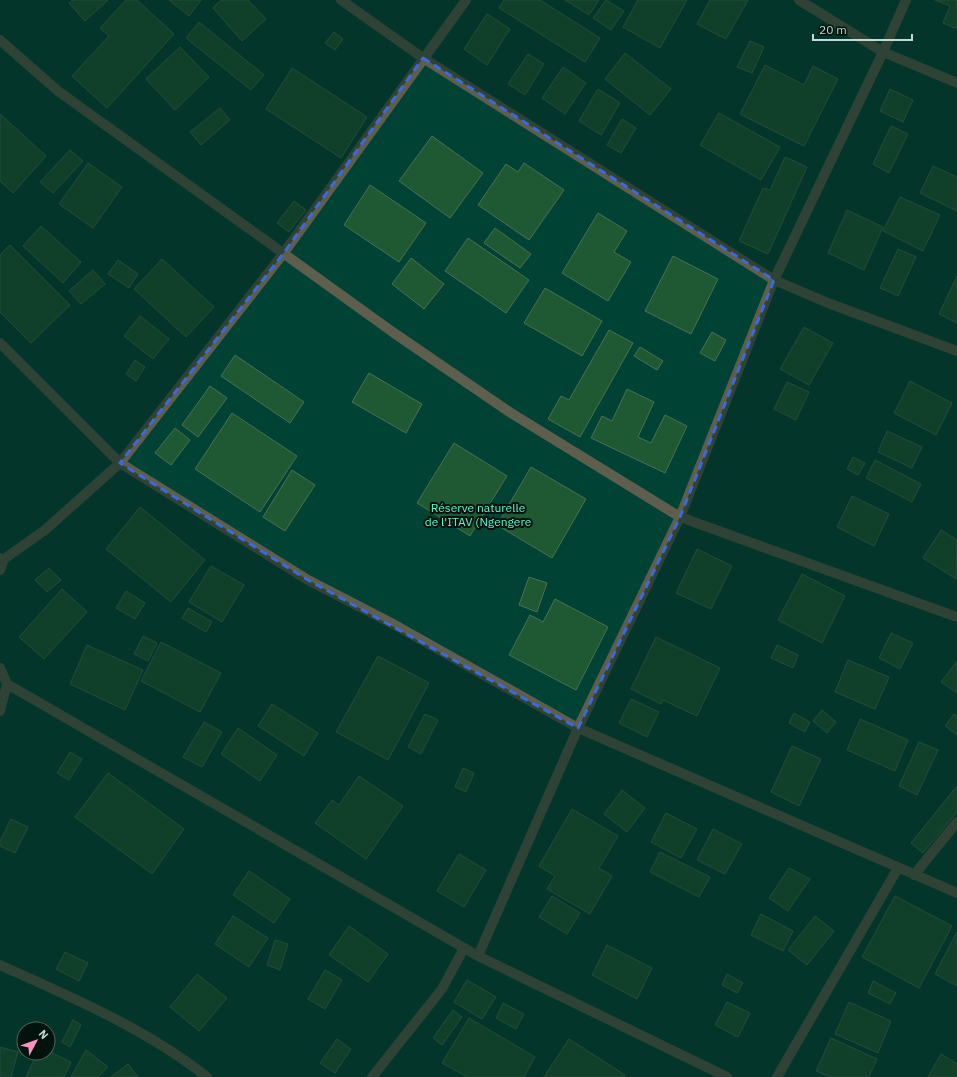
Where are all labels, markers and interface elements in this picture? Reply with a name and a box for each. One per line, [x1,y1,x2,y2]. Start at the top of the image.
scale bar [813,16,912,42]
text: 20 m [819,22,847,37]
park label: Réserve naturelle de l'ITAV (Ngengere [425,500,532,529]
north arrow [16,1021,56,1061]
text: N [36,1027,51,1042]

